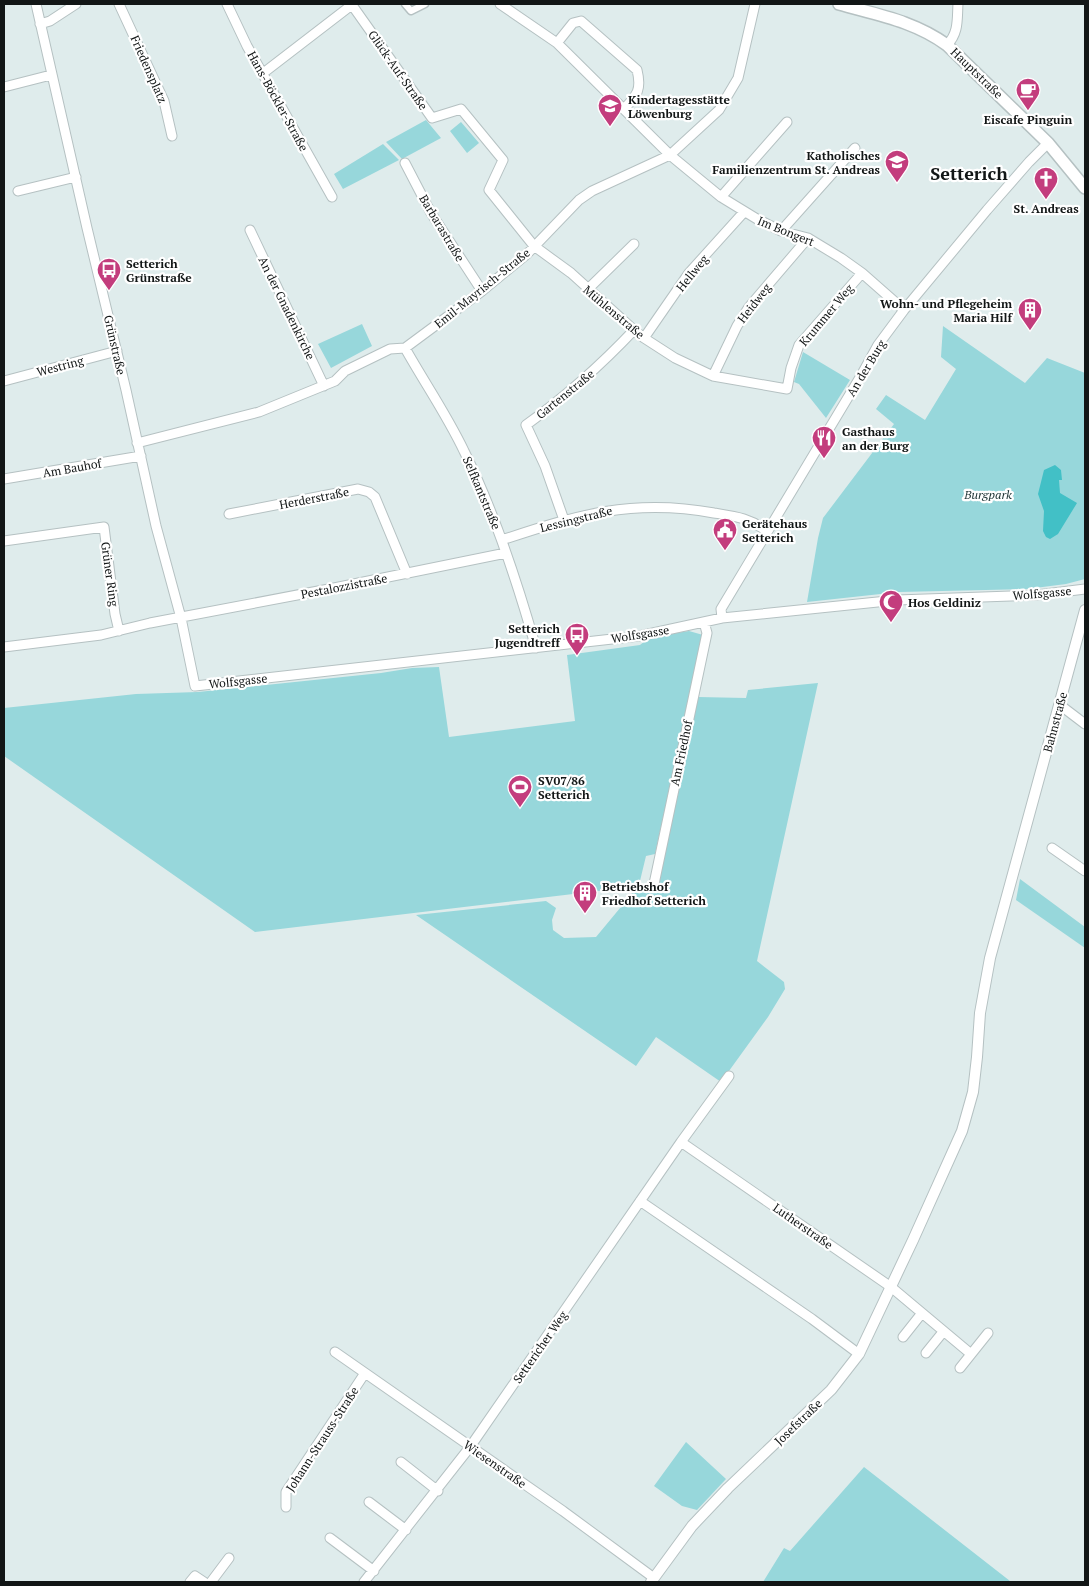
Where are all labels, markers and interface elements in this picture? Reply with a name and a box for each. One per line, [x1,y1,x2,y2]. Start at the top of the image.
street label: Glück-Auf-Straße [365,27,431,113]
street label: Friedensplatz [127,33,171,105]
street label: Hauptstraße [948,44,1006,102]
street label: Hans-Böckler-Straße [244,48,312,154]
cafe icon: Eiscafe Pinguin [1015,77,1041,111]
place label: Kindertagesstätte Löwenburg [628,92,731,121]
school or university icon: Kindertagesstätte Löwenburg [597,93,623,127]
place label: Eiscafe Pinguin [984,112,1072,127]
place label: Katholisches Familienzentrum St. Andreas [712,148,881,177]
school or university icon: Katholisches Familienzentrum St. Andreas [884,149,910,183]
district label: Setterich [930,161,1008,185]
church icon: St. Andreas [1033,166,1059,200]
street label: Barbarastraße [416,192,468,264]
place label: St. Andreas [1013,201,1079,216]
street label: Im Bongert [755,213,817,249]
street label: Emil-Mayrisch-Straße [431,245,533,331]
street label: Hellweg [673,251,712,294]
street label: An der Gnadenkirche [256,254,318,362]
place label: Setterich Grünstraße [126,256,192,285]
bus stop icon: Setterich Grünstraße [96,257,122,291]
street label: Heidweg [734,280,774,326]
street label: Krummer Weg [796,280,857,349]
street label: Mühlenstraße [580,282,648,342]
place label: Wohn- und Pflegeheim Maria Hilf [880,296,1014,325]
building icon: Wohn- und Pflegeheim Maria Hilf [1017,297,1043,331]
street label: Grünstraße [101,314,129,376]
street label: An der Burg [843,336,889,399]
street label: Westring [35,352,86,379]
street label: Gartenstraße [533,366,597,422]
place label: Gasthaus an der Burg [842,424,909,453]
restaurant icon: Gasthaus an der Burg [811,425,837,459]
street label: Selfkantstraße [460,454,504,532]
street label: Am Bauhof [41,455,104,481]
street label: Herderstraße [278,484,350,512]
park label: Burgpark [963,487,1012,502]
street label: Lessingstraße [538,503,614,535]
place label: Gerätehaus Setterich [742,516,808,545]
public building icon: Gerätehaus Setterich [712,517,738,551]
street label: Grüner Ring [98,541,122,608]
street label: Pestalozzistraße [300,570,388,602]
street label: Wolfsgasse [1012,583,1072,603]
mosque icon: Hos Geldiniz [878,589,904,623]
place label: Hos Geldiniz [908,595,981,610]
place label: Setterich Jugendtreff [495,621,562,650]
bus stop icon: Setterich Jugendtreff [564,622,590,656]
street label: Wolfsgasse [610,622,670,646]
street label: Wolfsgasse [208,670,268,692]
street label: Bahnstraße [1040,690,1070,754]
street label: Am Friedhof [667,718,695,787]
place label: SV07/86 Setterich [538,773,590,802]
sports icon: SV07/86 Setterich [507,774,533,808]
place label: Betriebshof Friedhof Setterich [602,879,706,908]
building icon: Betriebshof Friedhof Setterich [572,880,598,914]
street label: Lutherstraße [770,1200,836,1252]
street label: Settericher Weg [510,1307,571,1386]
street label: Johann-Strauss-Straße [282,1384,362,1494]
street label: Josefstraße [771,1396,825,1448]
street label: Wiesenstraße [461,1437,529,1491]

